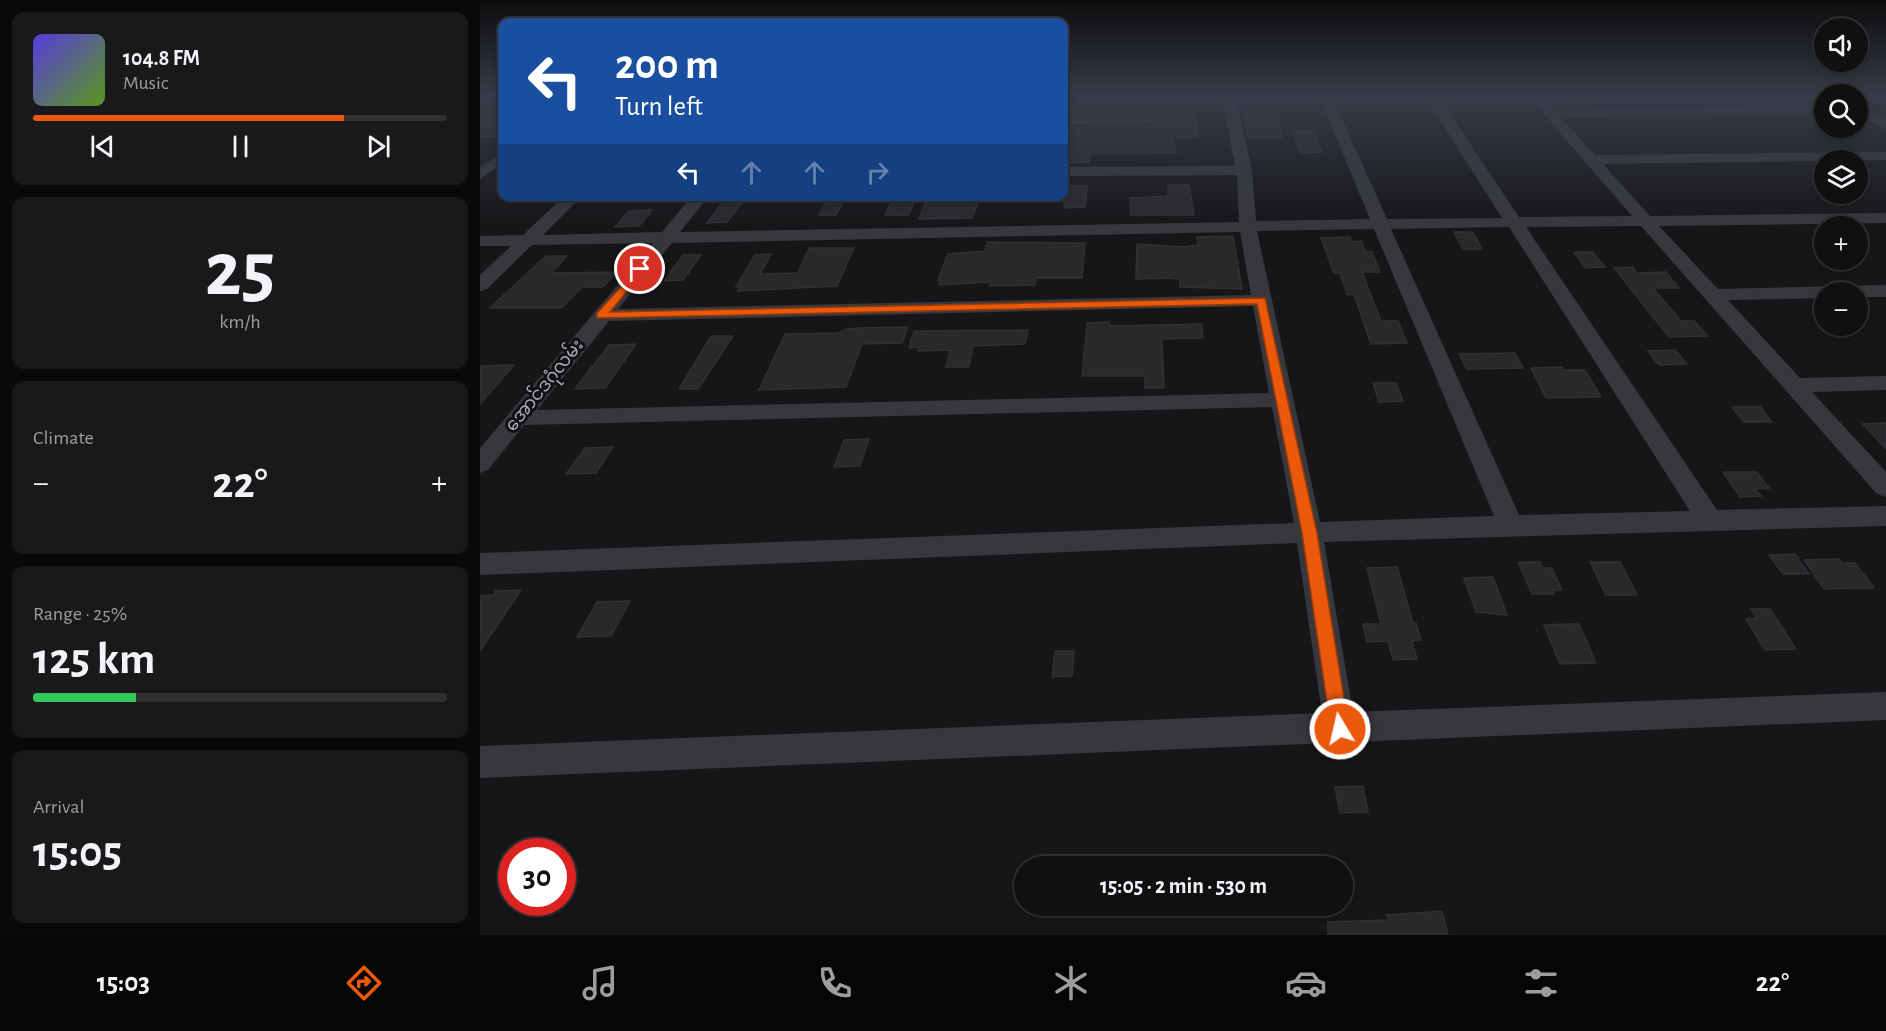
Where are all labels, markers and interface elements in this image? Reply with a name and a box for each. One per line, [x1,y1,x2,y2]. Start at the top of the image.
map controls [1814,18,1868,336]
button: sound [1814,18,1868,72]
icon: left [516,42,594,120]
text: 200 m [615,44,719,86]
text: 104.8 FM [123,47,200,69]
text: Music [123,73,169,93]
button: search [1814,84,1868,138]
text: Turn left [615,93,703,120]
icon: previous [86,130,119,163]
icon: pause [224,130,257,163]
icon: next [362,130,395,163]
button: layers [1814,150,1868,204]
icon: left [672,156,705,189]
icon: ahead [735,156,768,189]
icon: ahead [798,156,831,189]
icon: right [861,156,894,189]
button: + [1814,216,1868,270]
text: 25 [205,232,275,310]
pin [614,243,665,294]
icon: arrive [623,252,656,285]
button: − [1814,282,1868,336]
text: km/h [219,312,261,332]
street label: အောင်ဒဂုံလမ်း [499,333,591,438]
text: Climate [33,428,94,448]
text: 22° [212,461,268,506]
text: − [33,467,49,500]
text: + [431,467,447,500]
text: Range · 25% [33,604,127,624]
text: 125 km [33,637,155,682]
position arrow [1308,697,1372,761]
text: Arrival [33,797,84,817]
text: 15:05 [33,830,122,875]
speed limit sign: 30 [498,838,576,916]
text: 15:05 · 2 min · 530 m [1100,875,1267,897]
icon: directions [343,962,385,1004]
icon: music [579,962,621,1004]
icon: phone [814,962,856,1004]
icon: climate [1050,962,1092,1004]
icon: car [1285,962,1327,1004]
icon: filters [1520,962,1562,1004]
text: 15:03 [97,969,150,996]
text: 22° [1756,969,1789,996]

